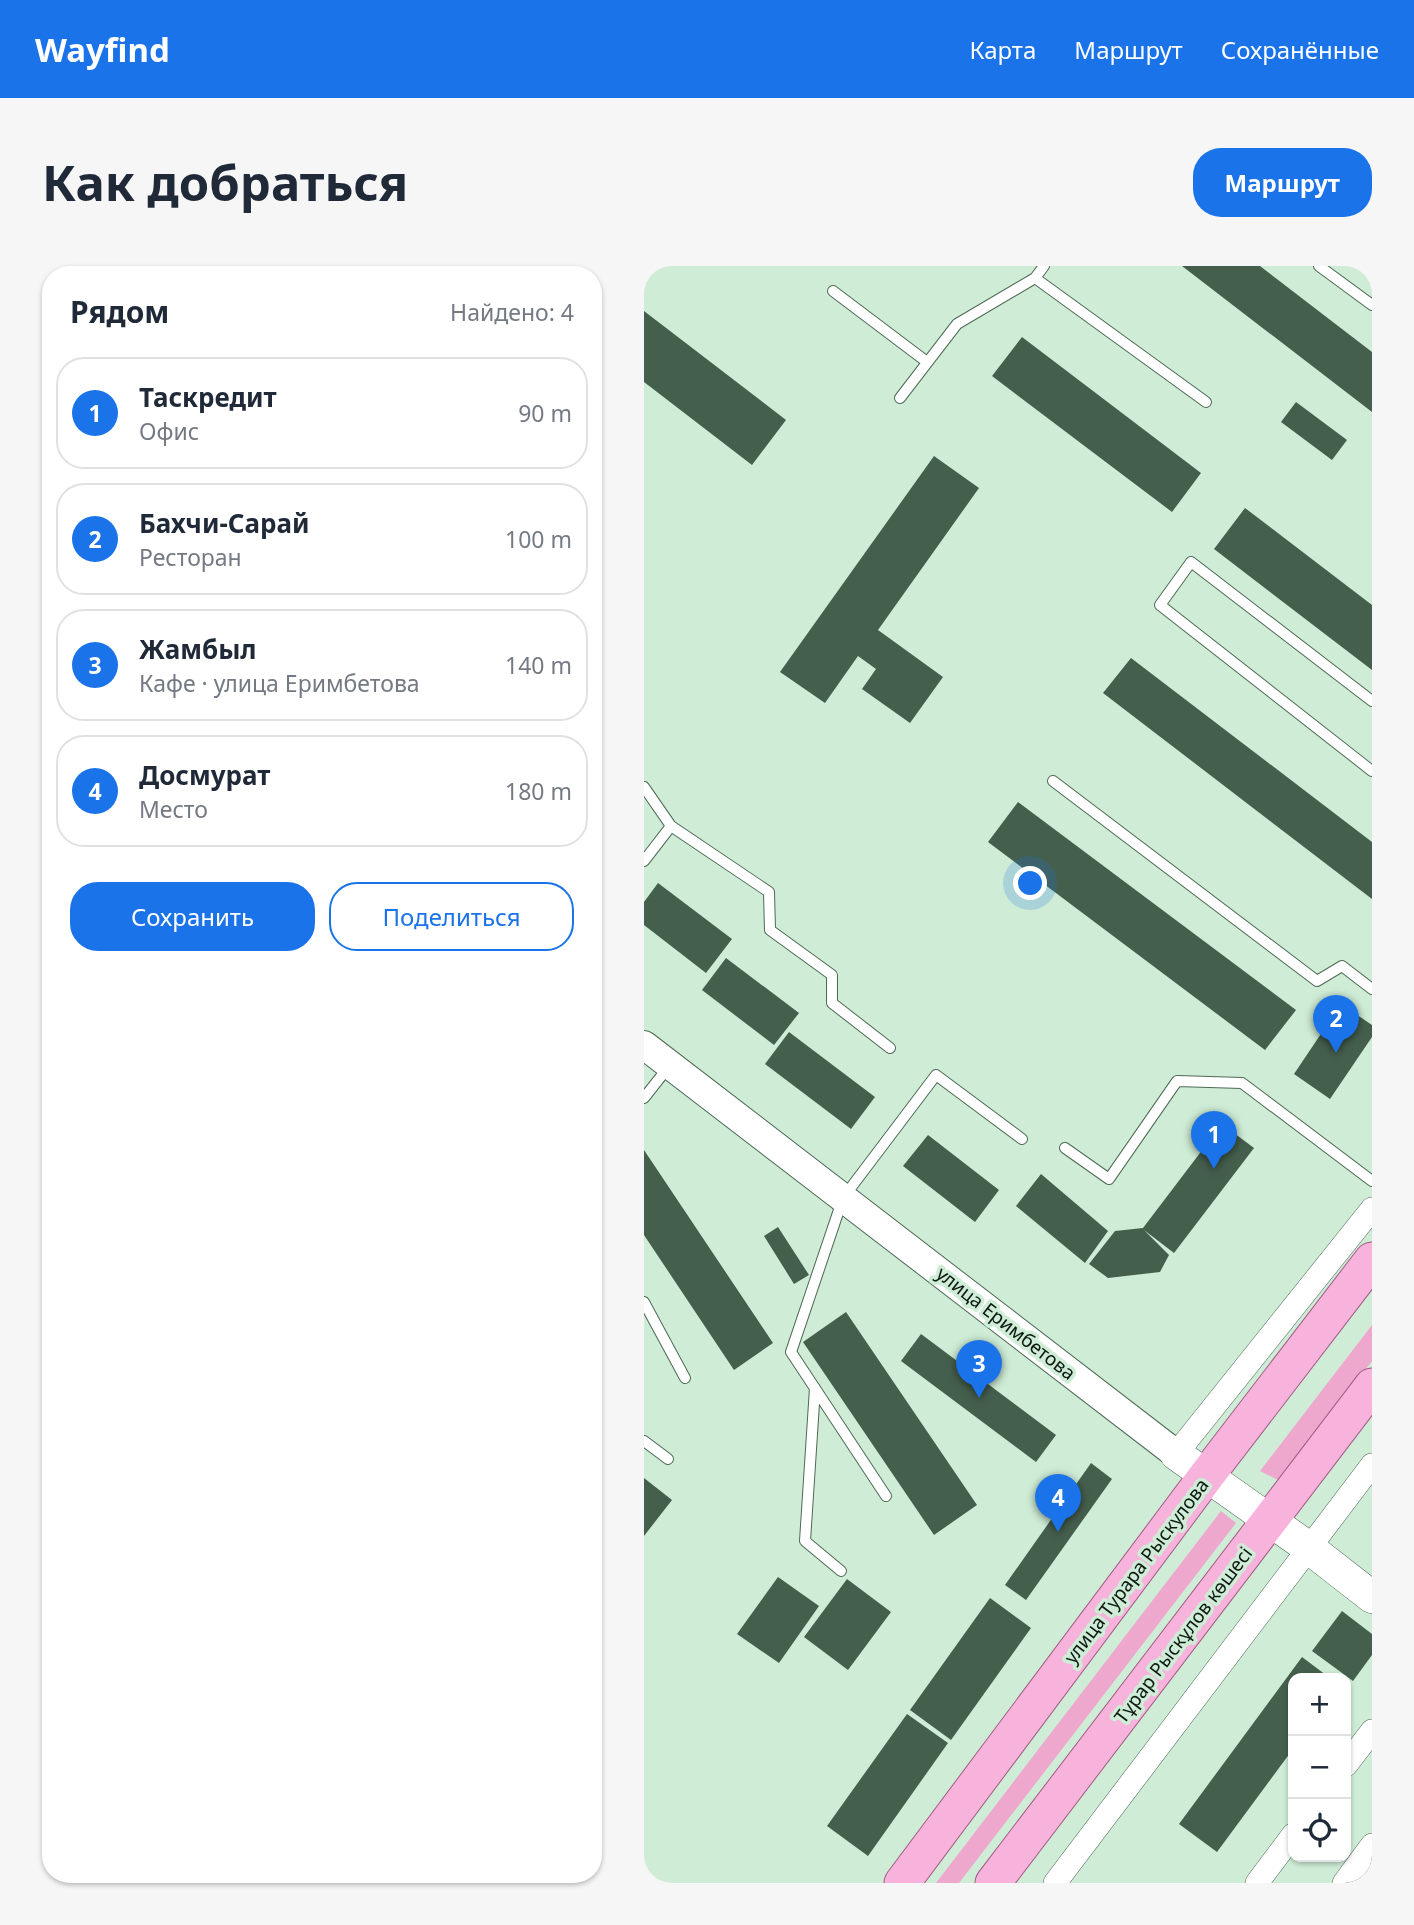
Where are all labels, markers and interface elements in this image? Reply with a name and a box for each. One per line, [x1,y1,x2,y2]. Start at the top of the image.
text: Wayfind [35,27,170,72]
text: Карта [969,33,1036,66]
text: Маршрут [1074,33,1183,66]
text: Сохранённые [1221,33,1379,66]
button: Маршрут [1193,148,1372,217]
text: Как добраться [42,149,408,215]
text: Рядом [70,291,169,332]
text: Найдено: 4 [450,296,574,328]
text: Таскредит [139,379,277,415]
text: 1 [88,397,102,429]
text: 90 m [518,397,572,429]
text: Офис [139,415,199,447]
text: Бахчи-Сарай [139,505,310,541]
text: 2 [88,523,102,555]
text: 100 m [505,523,572,555]
text: Ресторан [139,541,242,573]
text: Жамбыл [139,631,257,667]
text: 3 [88,649,102,681]
text: 140 m [505,649,572,681]
text: Кафе · улица Еримбетова [139,667,420,699]
text: Досмурат [139,757,270,793]
text: 4 [88,775,102,807]
text: 180 m [505,775,572,807]
text: Место [139,793,208,825]
your location [1013,866,1047,900]
button: Сохранить [70,882,315,951]
button: Поделиться [329,882,574,951]
pin: 2 [1313,995,1359,1053]
pin: 1 [1191,1111,1237,1169]
street label: улица Еримбетова [931,1260,1081,1386]
pin: 3 [956,1340,1002,1398]
street label: улица Турара Рыскулова [1058,1473,1214,1669]
pin: 4 [1035,1474,1081,1532]
street label: Тұрар Рыскұлов көшесі [1108,1541,1258,1729]
map controls [1288,1673,1351,1862]
button: + [1288,1673,1351,1736]
button: − [1288,1736,1351,1799]
button: locate [1288,1799,1351,1862]

